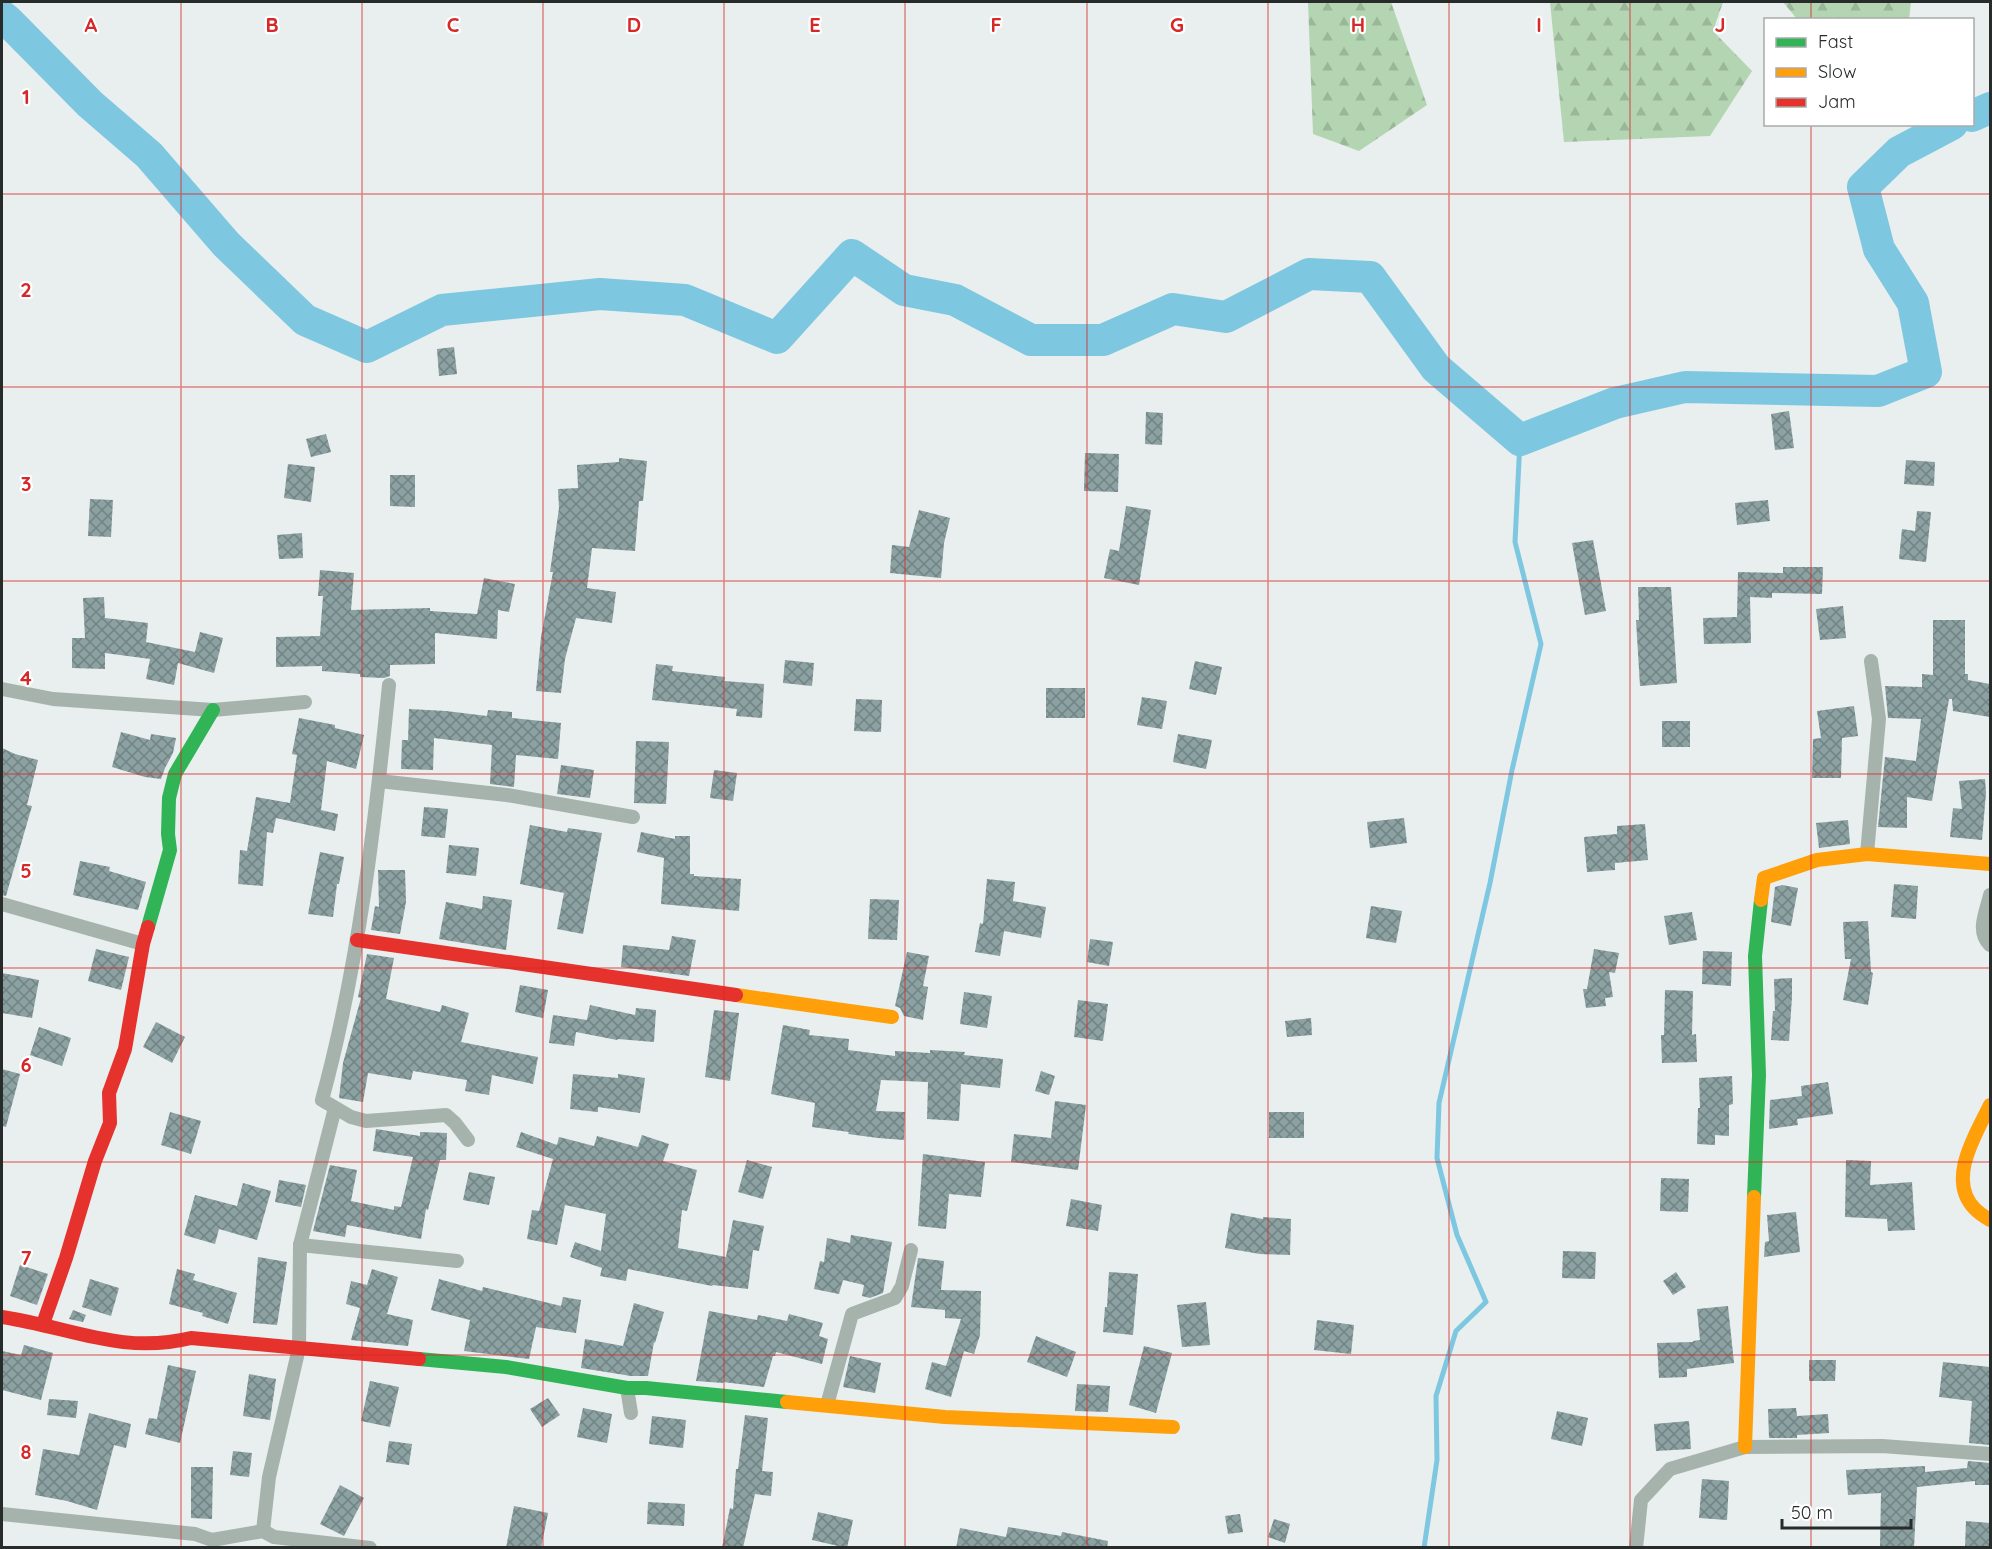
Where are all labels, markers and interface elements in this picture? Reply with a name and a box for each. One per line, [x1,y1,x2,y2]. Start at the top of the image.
text: A [85,12,98,37]
text: B [265,12,279,37]
text: C [447,12,460,37]
text: D [627,12,641,37]
text: E [809,12,821,37]
text: F [990,12,1002,37]
text: G [1170,12,1184,37]
text: H [1351,12,1365,37]
text: I [1536,12,1542,37]
text: J [1714,12,1726,37]
legend [1764,18,1974,126]
text: Fast [1818,30,1853,53]
text: Slow [1818,60,1856,83]
text: 1 [22,84,30,109]
text: Jam [1818,90,1856,113]
text: 2 [20,277,32,302]
text: 3 [21,471,31,496]
text: 4 [20,665,32,690]
text: 5 [20,858,32,883]
text: 6 [20,1052,32,1077]
text: 7 [21,1245,32,1270]
text: 8 [21,1439,32,1464]
scale bar [1782,1492,1911,1530]
text: 50 m [1791,1501,1833,1524]

